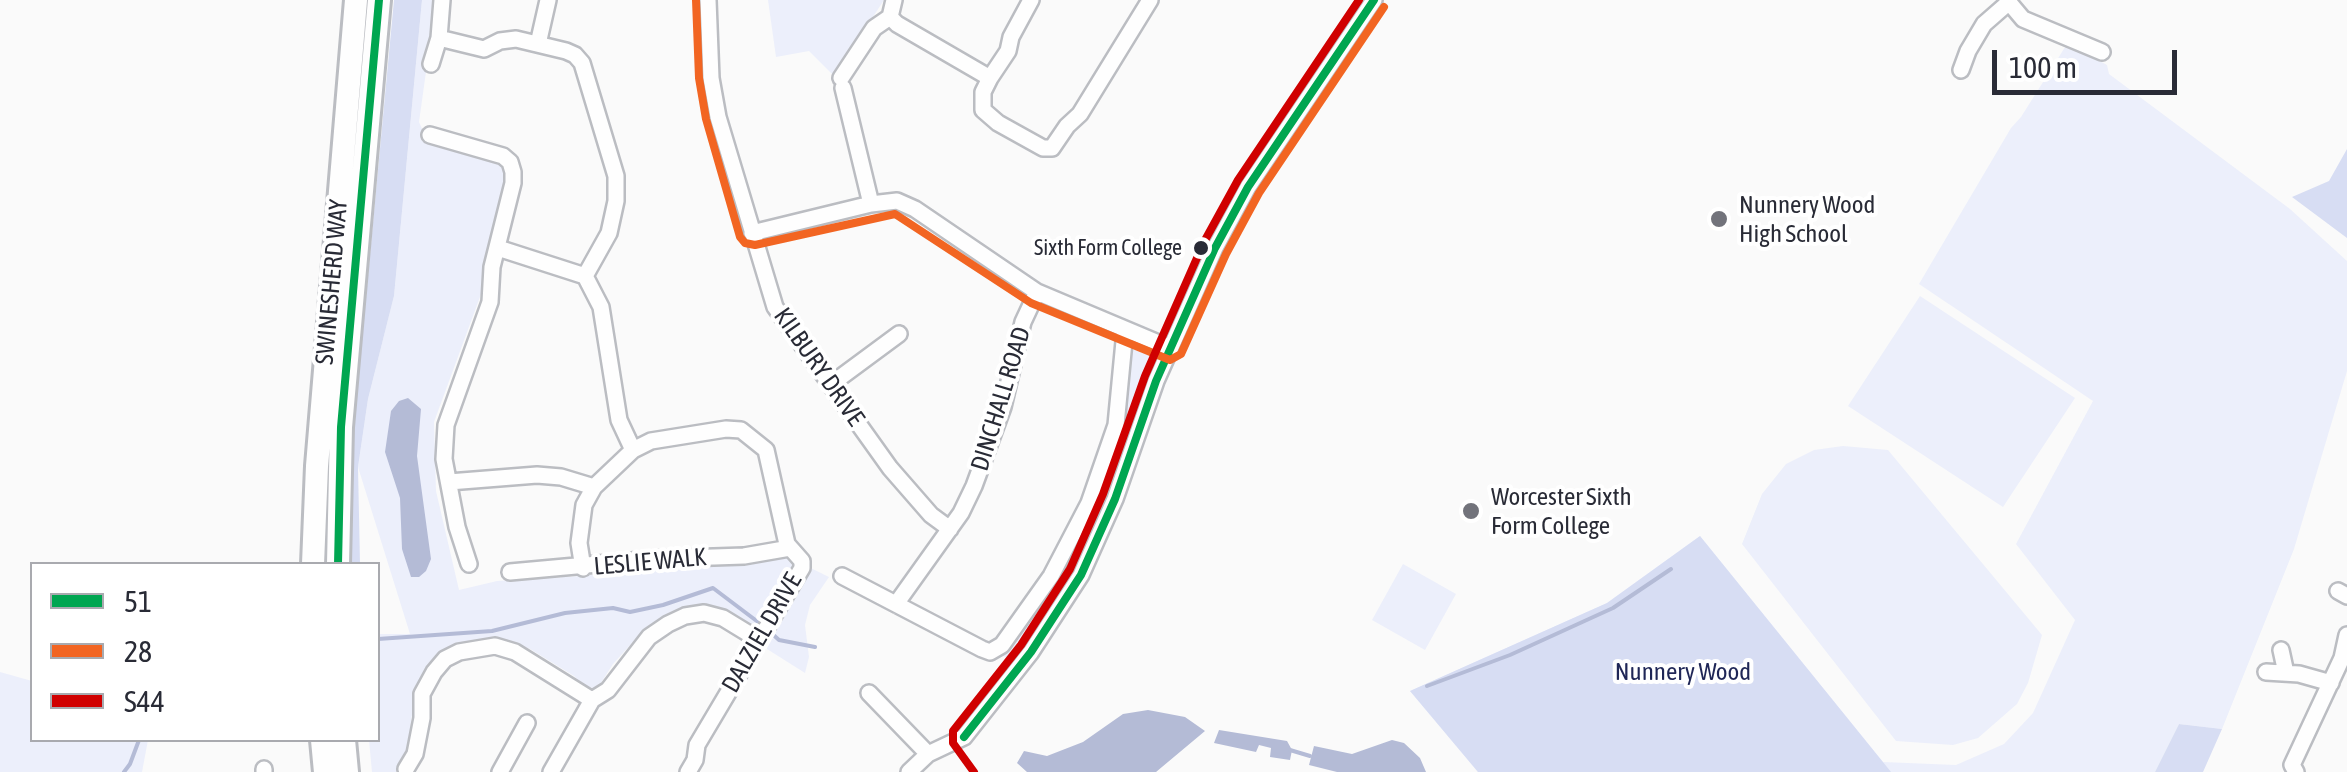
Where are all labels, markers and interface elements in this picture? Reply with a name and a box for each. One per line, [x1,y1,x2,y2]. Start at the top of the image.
scale bar [1997,30,2182,92]
text: 100 m [2009,50,2077,84]
place label: Nunnery Wood High School [1739,190,1875,249]
street label: SWINESHERD WAY [310,198,354,366]
marker: Nunnery Wood High School [1708,208,1730,230]
place label: Sixth Form College [1034,235,1182,261]
marker: Sixth Form College [1191,238,1211,258]
street label: KILBURY DRIVE [767,302,871,432]
street label: DINCHALL ROAD [965,323,1037,475]
place label: Worcester Sixth Form College [1491,482,1632,541]
marker: Worcester Sixth Form College [1460,500,1482,522]
street label: LESLIE WALK [593,542,707,582]
legend [30,562,380,742]
street label: DALZIEL DRIVE [716,568,808,698]
text: 51 [124,584,152,618]
text: 28 [124,634,152,668]
park label: Nunnery Wood [1615,657,1751,687]
text: S44 [124,684,165,718]

